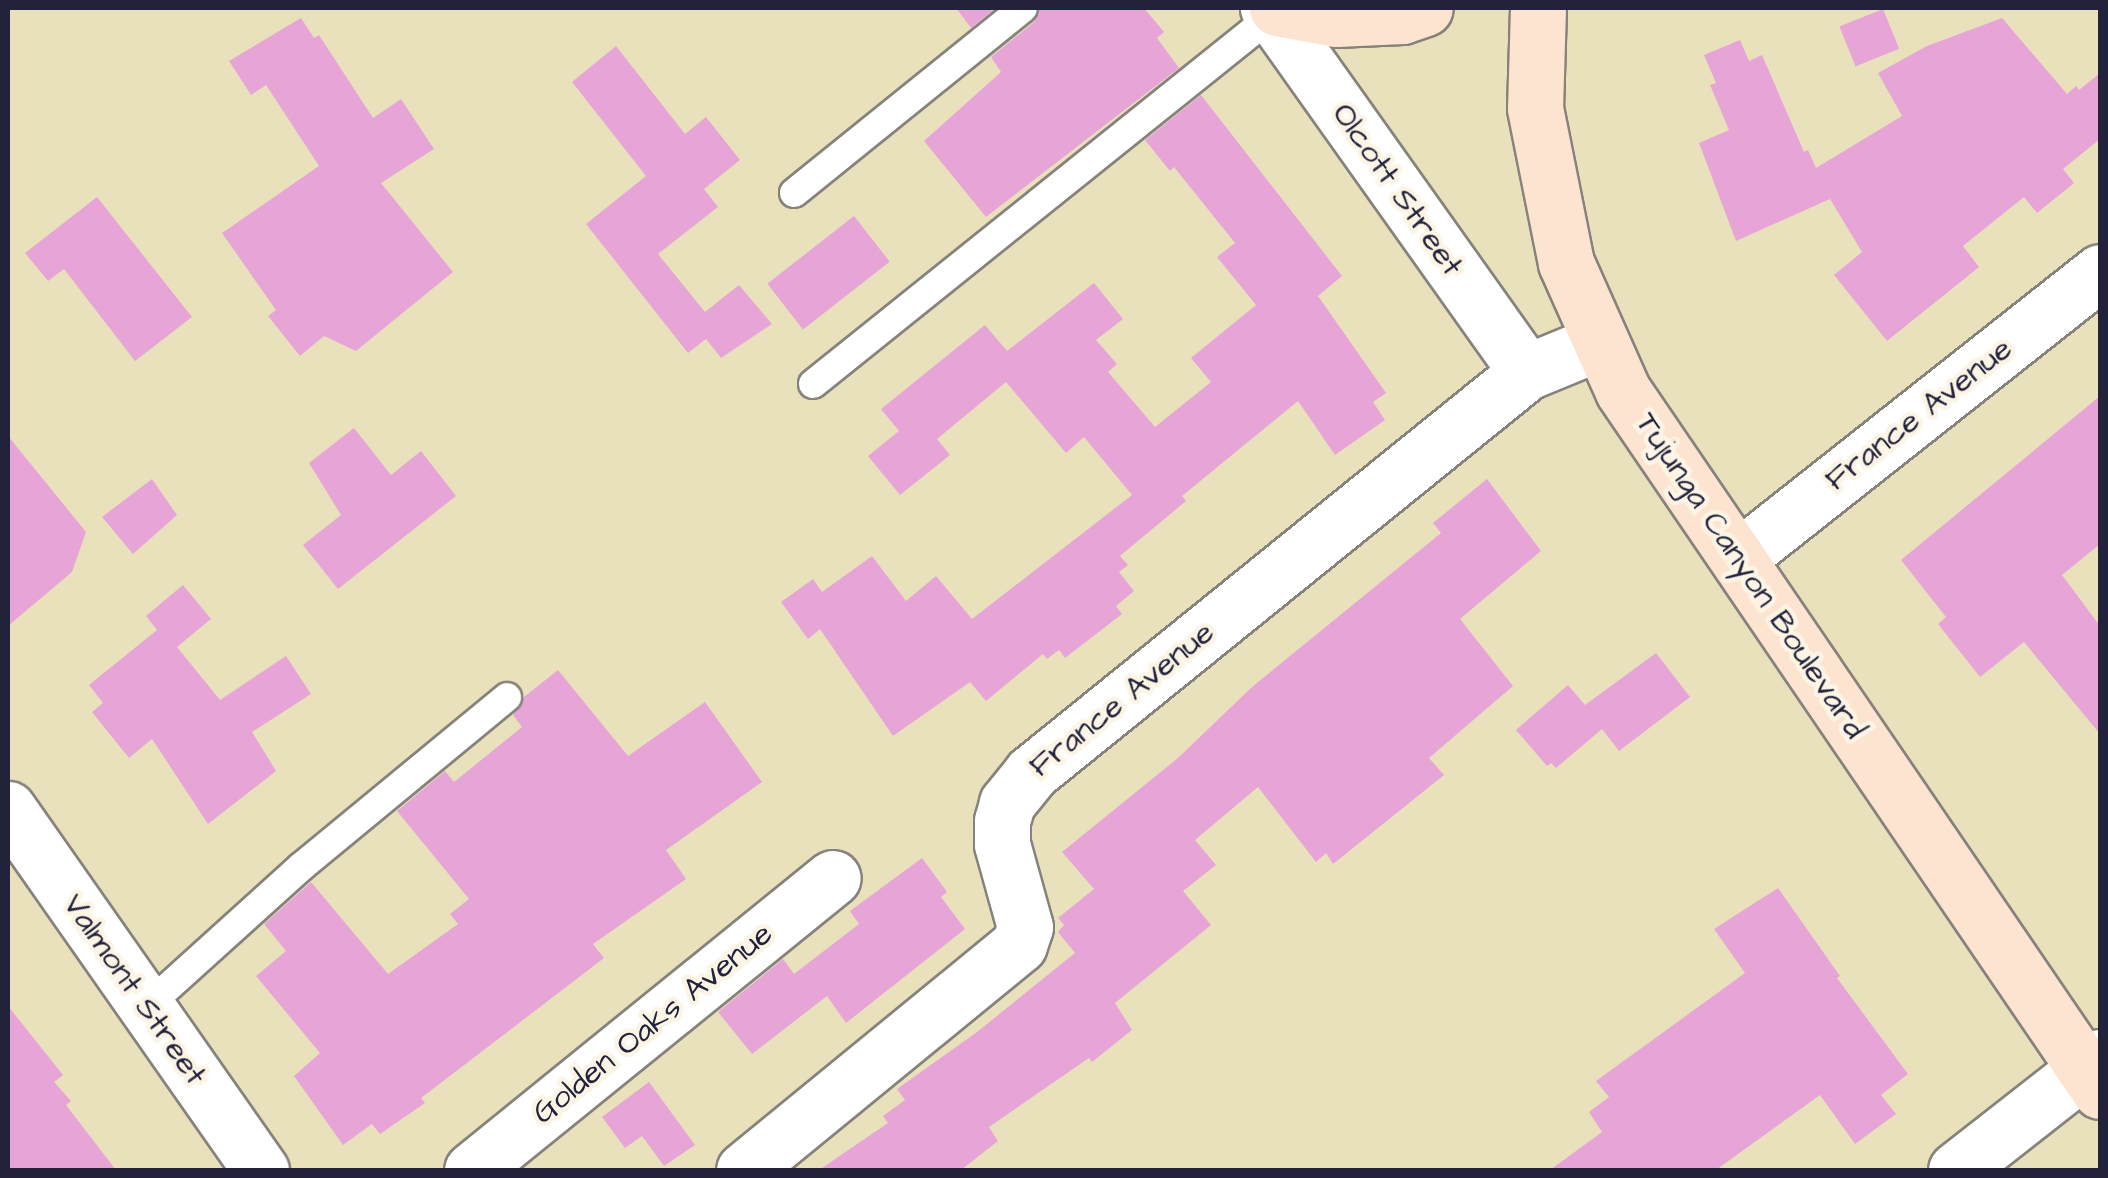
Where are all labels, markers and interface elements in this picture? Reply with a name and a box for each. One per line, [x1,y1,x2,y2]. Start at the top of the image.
street label: Olcott Street [1323,96,1471,284]
street label: France Avenue [1818,330,2020,500]
street label: Tujunga Canyon Boulevard [1626,406,1874,746]
street label: France Avenue [1022,614,1222,786]
street label: Valmont Street [54,887,214,1093]
street label: Golden Oaks Avenue [525,915,781,1133]

